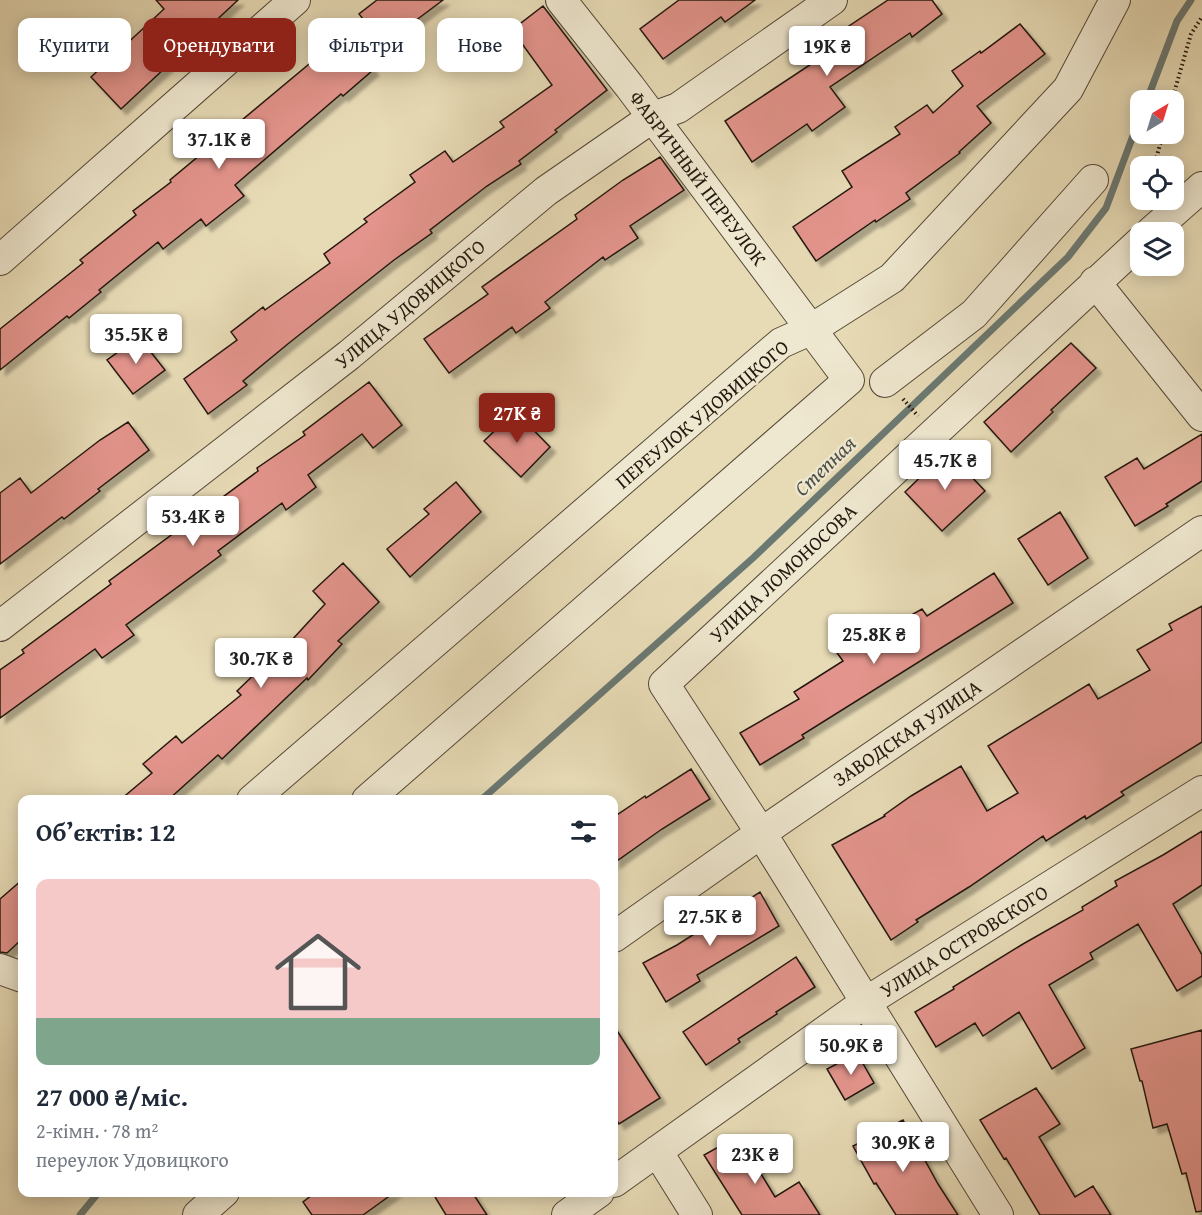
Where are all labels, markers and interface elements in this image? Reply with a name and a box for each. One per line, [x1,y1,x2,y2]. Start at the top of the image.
chip: Купити [18,18,131,72]
chip: Орендувати [143,18,296,72]
chip: Фільтри [308,18,425,72]
chip: Нове [437,18,523,72]
pin: 19K ₴ [785,26,869,77]
text: 19K ₴ [803,31,851,60]
street label: ФАБРИЧНЫЙ ПЕРЕУЛОК [623,84,774,272]
north arrow [1130,90,1184,144]
map controls [1130,90,1184,276]
pin: 37.1K ₴ [164,119,274,170]
text: 37.1K ₴ [187,124,251,153]
button: locate [1130,156,1184,210]
button: layers [1130,222,1184,276]
street label: УЛИЦА УДОВИЦКОГО [328,232,491,375]
pin: 35.5K ₴ [81,314,191,365]
text: 35.5K ₴ [104,319,168,348]
street label: ПЕРЕУЛОК УДОВИЦКОГО [609,332,795,495]
pin: 27K ₴ [475,393,559,444]
text: 27K ₴ [493,398,541,427]
water label: Степная [787,428,863,503]
pin: 45.7K ₴ [890,440,1000,491]
text: 45.7K ₴ [913,445,977,474]
pin: 53.4K ₴ [138,496,248,547]
street label: УЛИЦА ЛОМОНОСОВА [702,496,863,649]
text: 53.4K ₴ [161,501,225,530]
pin: 25.8K ₴ [819,614,929,665]
text: 25.8K ₴ [842,619,906,648]
pin: 30.7K ₴ [206,638,316,689]
text: 30.7K ₴ [229,643,293,672]
street label: ЗАВОДСКАЯ УЛИЦА [827,672,987,793]
text: Об’єктів: 12 [36,812,176,851]
icon: filters [567,815,600,848]
street label: УЛИЦА ОСТРОВСКОГО [874,877,1053,1004]
pin: 27.5K ₴ [655,896,765,947]
text: 27.5K ₴ [678,901,742,930]
icon: home [264,918,372,1026]
pin: 50.9K ₴ [796,1025,906,1076]
text: 50.9K ₴ [819,1030,883,1059]
text: 27 000 ₴/міс. [36,1077,188,1116]
text: 2-кімн. · 78 m² [36,1116,158,1145]
pin: 30.9K ₴ [848,1122,958,1173]
text: 30.9K ₴ [871,1127,935,1156]
pin: 23K ₴ [713,1134,797,1185]
text: 23K ₴ [731,1139,779,1168]
text: переулок Удовицкого [36,1145,229,1174]

